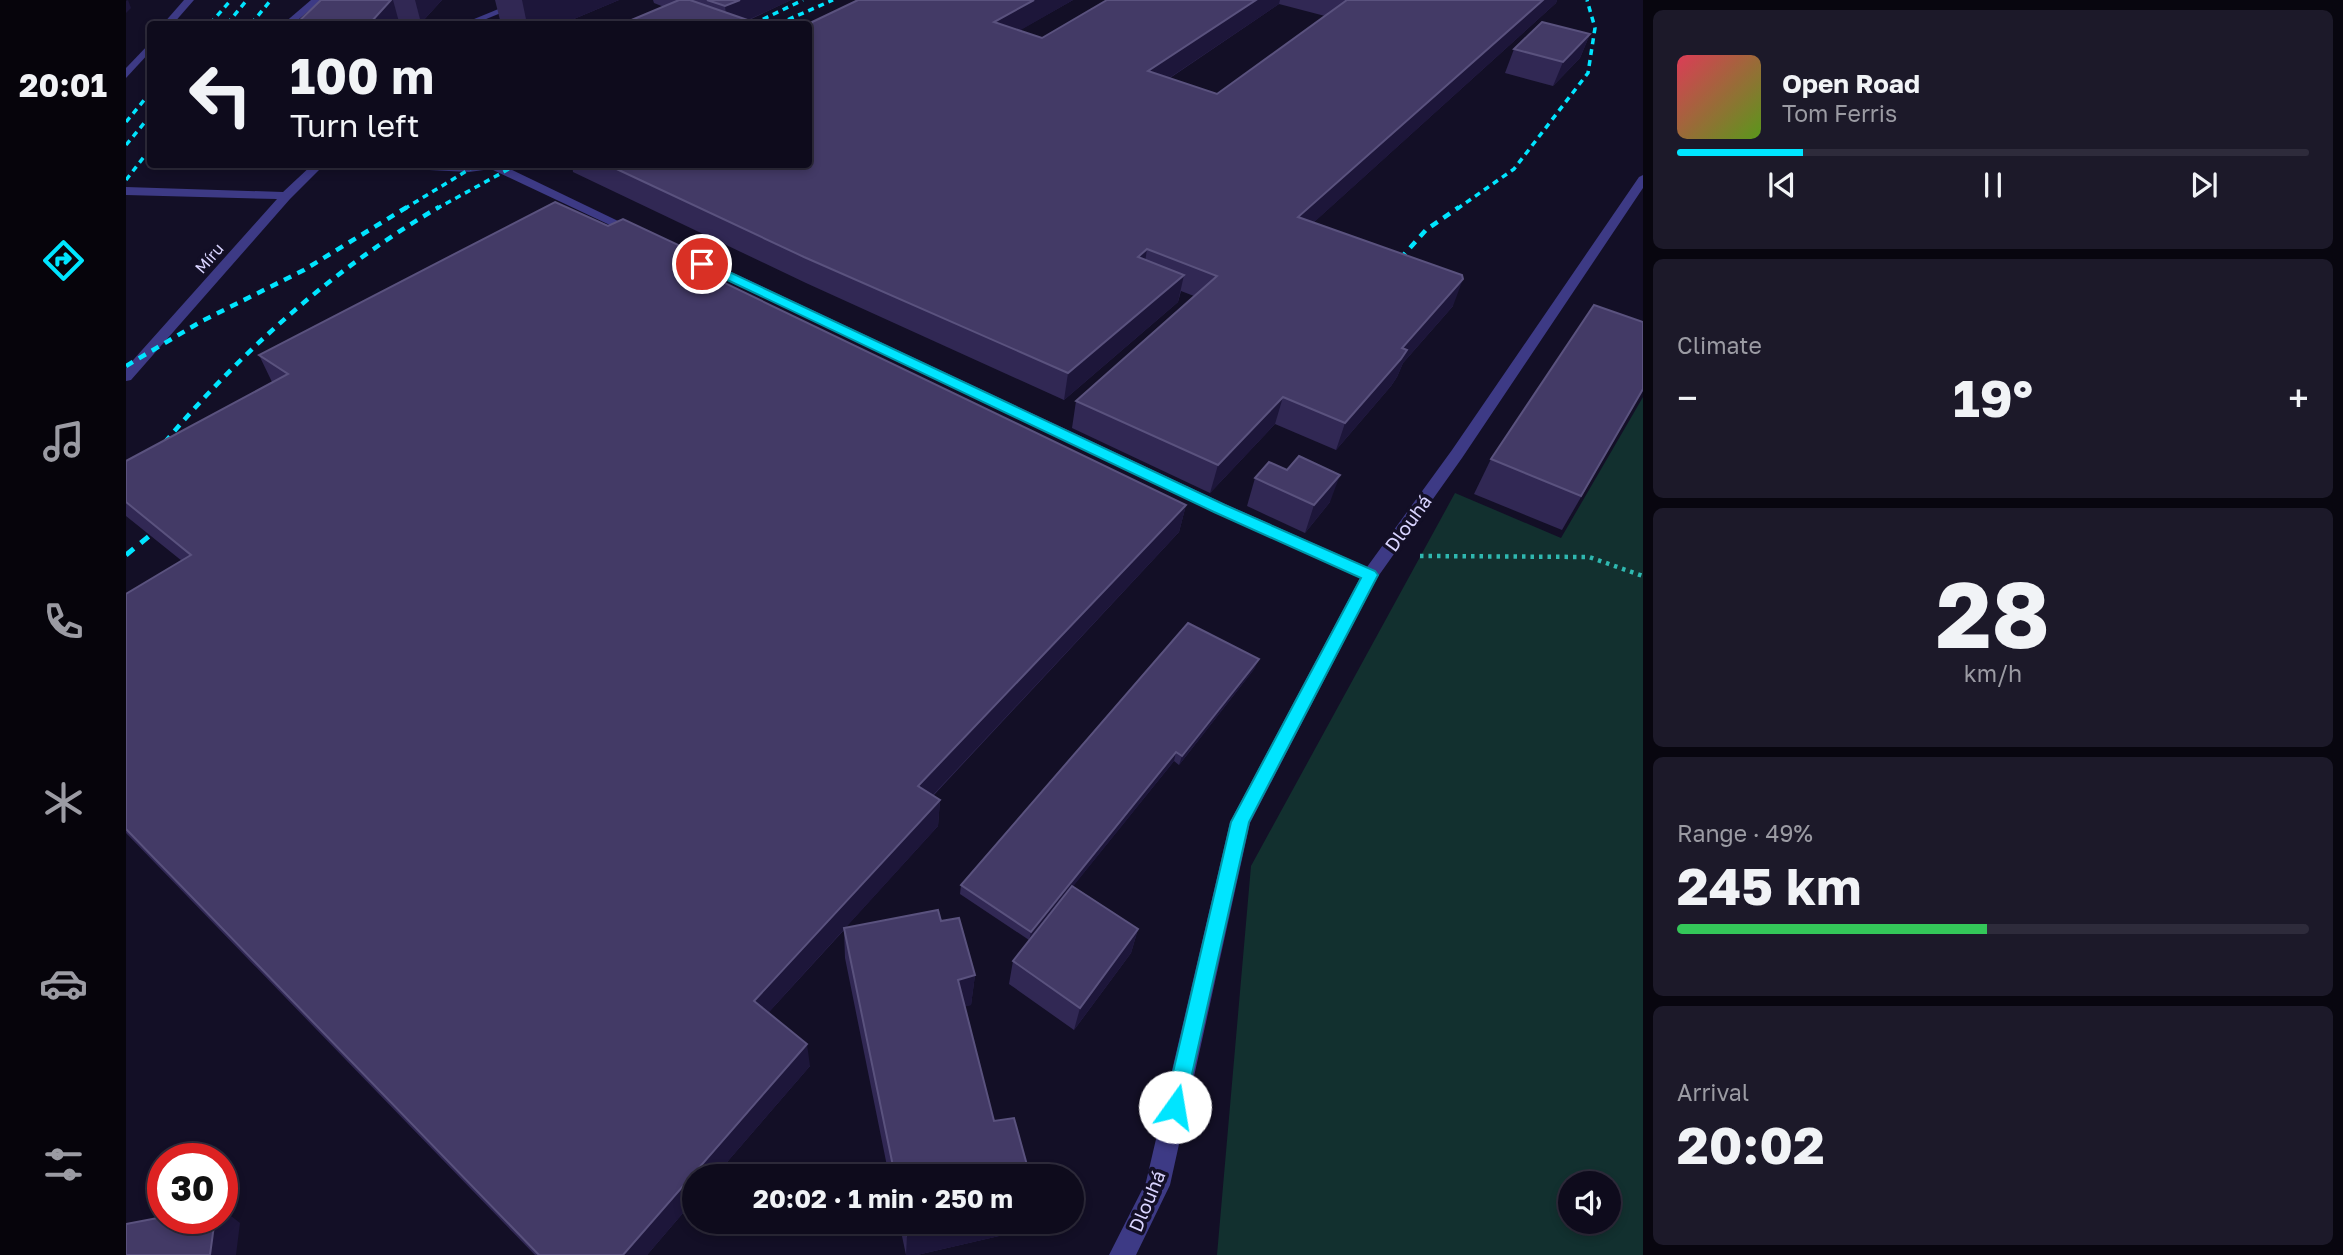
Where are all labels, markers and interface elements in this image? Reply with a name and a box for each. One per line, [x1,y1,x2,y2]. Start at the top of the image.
text: 100 m [290,46,434,105]
icon: left [175,49,266,140]
text: 20:01 [19,66,107,104]
text: Open Road [1782,68,1920,99]
text: Tom Ferris [1782,99,1897,127]
text: Turn left [290,106,419,144]
icon: previous [1763,166,1801,204]
icon: pause [1974,166,2012,204]
icon: next [2185,166,2223,204]
pin [672,234,732,294]
icon: directions [39,236,88,285]
street label: Míru [190,239,228,277]
icon: arrive [683,245,721,283]
text: Climate [1677,331,1762,359]
text: 19° [1953,366,2033,428]
text: − [1677,375,1698,420]
text: + [2288,375,2309,420]
icon: music [39,417,88,466]
street label: Dlouhá [1379,490,1436,556]
text: 28 [1936,559,2050,668]
icon: phone [39,597,88,646]
text: km/h [1964,659,2022,687]
icon: climate [39,778,88,827]
text: Range · 49% [1677,819,1813,847]
text: 245 km [1677,854,1862,916]
icon: car [39,959,88,1008]
position arrow [1138,1070,1212,1144]
text: Arrival [1677,1078,1749,1106]
text: 20:02 [1677,1113,1825,1175]
icon: filters [39,1140,88,1189]
speed limit sign: 30 [147,1143,238,1234]
street label: Dlouhá [1123,1167,1170,1235]
map controls [1558,1171,1621,1234]
button: sound [1558,1171,1621,1234]
text: 20:02 · 1 min · 250 m [753,1183,1013,1214]

